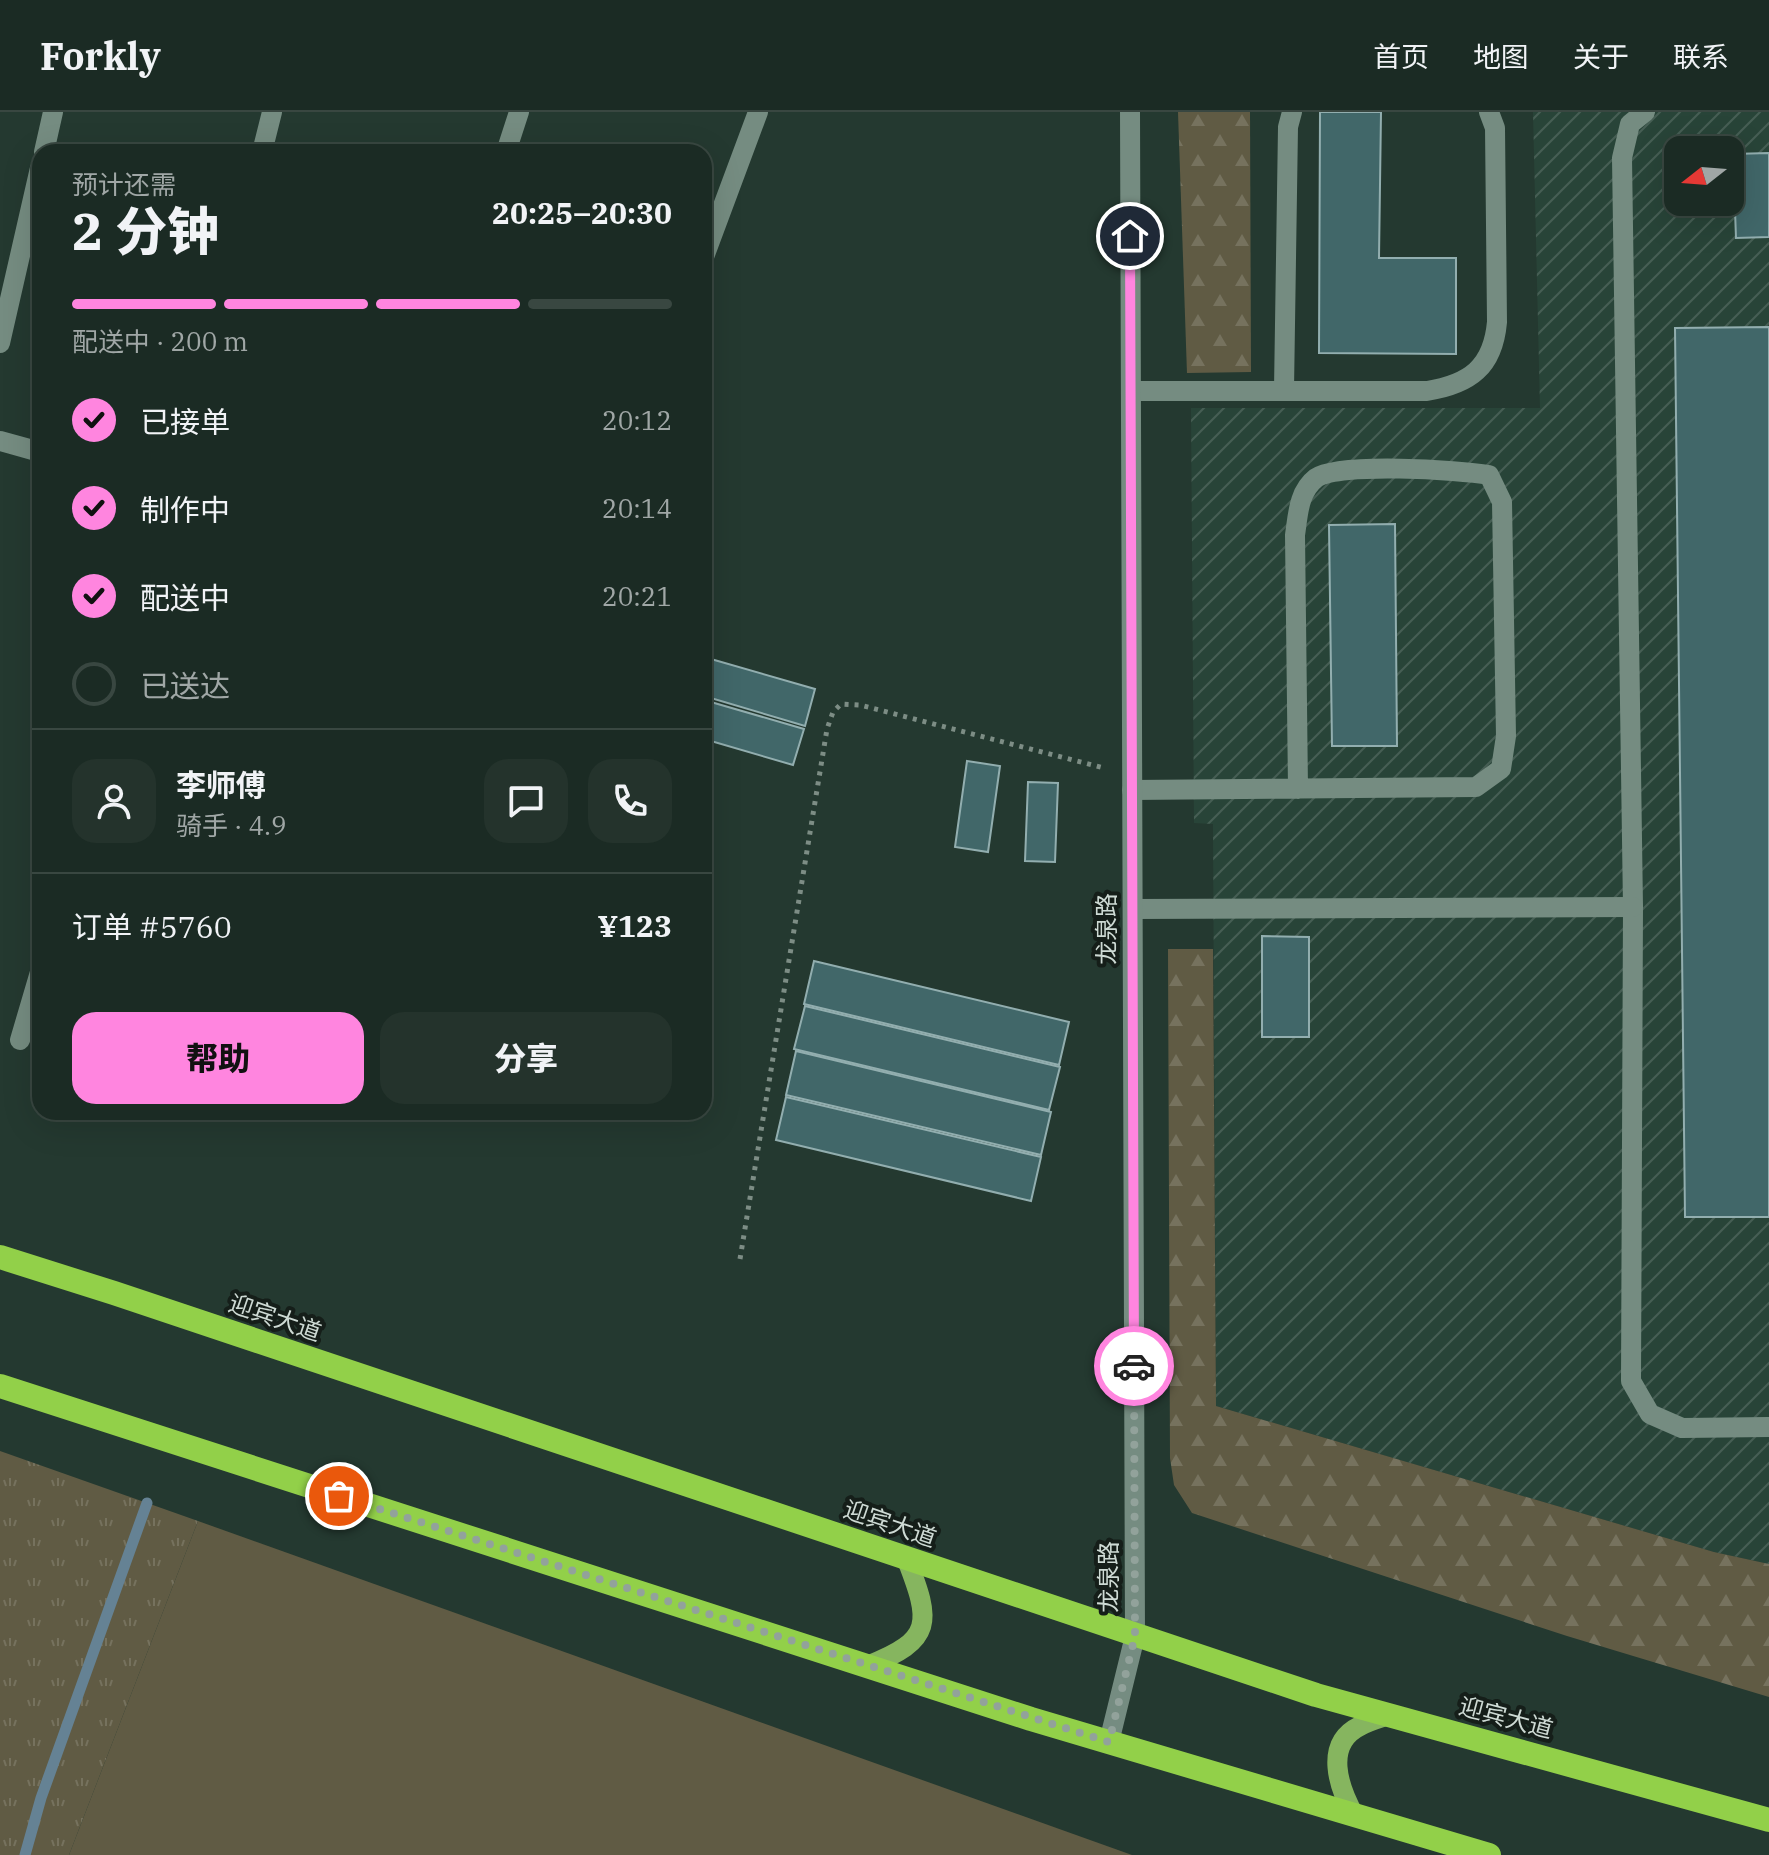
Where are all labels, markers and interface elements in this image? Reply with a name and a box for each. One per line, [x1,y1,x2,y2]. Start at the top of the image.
text: Forkly [40,31,161,80]
text: 首页 [1373,38,1429,75]
text: 地图 [1473,38,1529,75]
text: 关于 [1573,38,1629,75]
text: 联系 [1673,38,1729,75]
north arrow [1664,136,1744,216]
map controls [1664,136,1744,216]
text: 预计还需 [72,167,176,201]
text: 20:25–20:30 [492,193,672,232]
text: 2 分钟 [72,197,219,264]
pin [1096,202,1164,270]
icon: home [1108,214,1152,258]
text: 配送中 · 200 m [72,324,248,358]
icon: check [72,398,116,442]
text: 已接单 [140,402,230,441]
text: 20:12 [602,403,672,437]
icon: check [72,486,116,530]
text: 制作中 [140,490,230,529]
text: 20:14 [602,491,672,525]
icon: check [72,574,116,618]
text: 配送中 [140,578,230,617]
text: 20:21 [602,579,672,613]
text: 已送达 [140,666,230,705]
button: person [72,759,156,843]
button: chat [484,759,568,843]
button: phone [588,759,672,843]
text: 李师傅 [176,765,266,804]
text: 骑手 · 4.9 [176,808,287,842]
street label: 龙泉路 [1090,893,1122,965]
text: ¥123 [598,906,672,945]
text: 订单 #5760 [72,907,232,946]
button: 帮助 [72,1012,364,1104]
button: 分享 [380,1012,672,1104]
street label: 迎宾大道 [225,1286,326,1348]
courier [1094,1326,1174,1406]
icon: car [1112,1344,1156,1388]
pin [305,1462,373,1530]
icon: bag [317,1474,361,1518]
street label: 迎宾大道 [840,1492,941,1554]
street label: 龙泉路 [1092,1541,1124,1613]
street label: 迎宾大道 [1456,1689,1557,1745]

